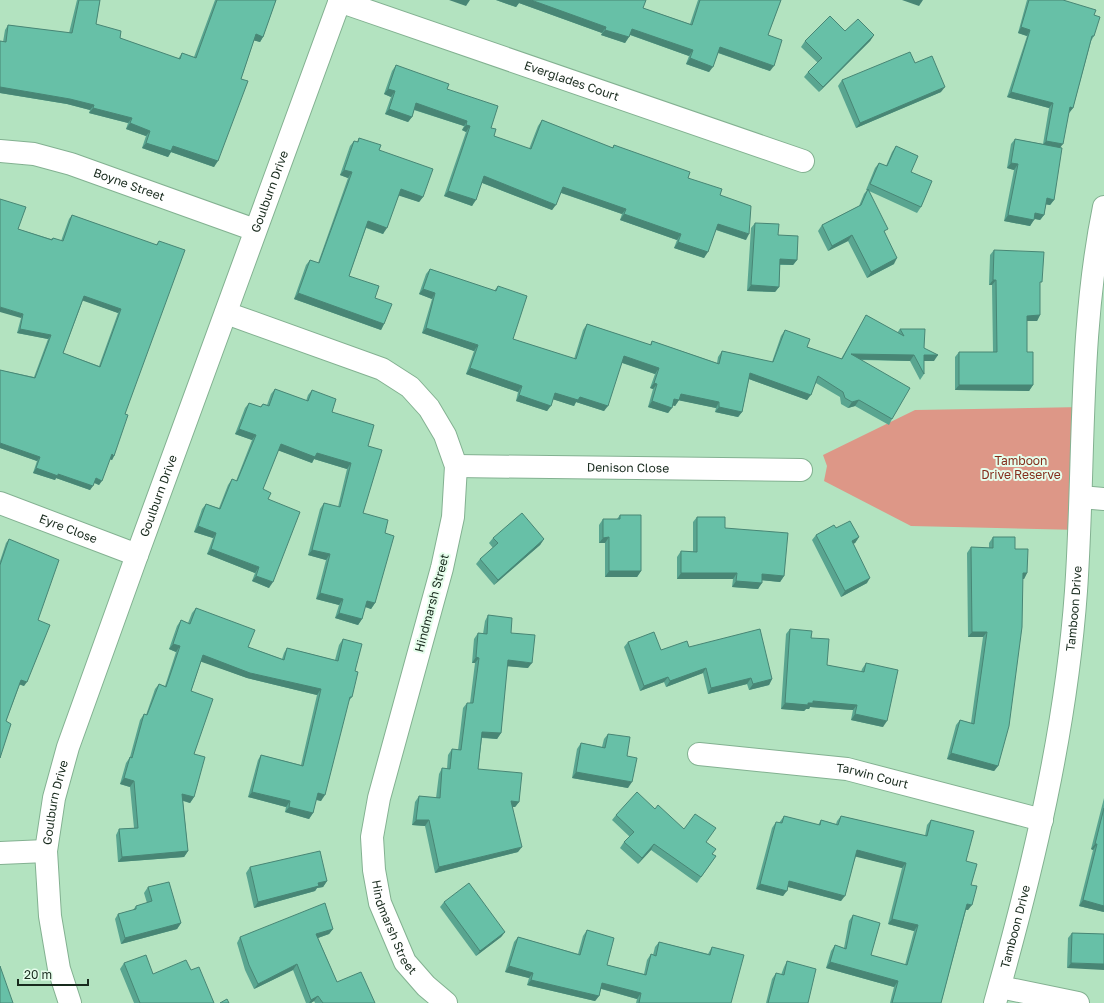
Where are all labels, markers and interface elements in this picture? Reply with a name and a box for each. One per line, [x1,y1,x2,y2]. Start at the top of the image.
street label: Everglades Court [522,57,621,104]
street label: Goulburn Drive [248,148,291,235]
street label: Boyne Street [91,165,167,204]
street label: Goulburn Drive [136,453,180,539]
park label: Tamboon Drive Reserve [981,453,1061,482]
street label: Denison Close [587,460,669,475]
street label: Eyre Close [37,511,100,546]
street label: Hindmarsh Street [411,552,452,654]
street label: Tamboon Drive [1062,565,1085,652]
street label: Goulburn Drive [39,758,71,846]
street label: Tarwin Court [836,760,910,792]
street label: Hindmarsh Street [369,879,420,977]
street label: Tamboon Drive [997,883,1033,970]
scale bar [18,961,88,987]
text: 20 m [24,967,52,982]

